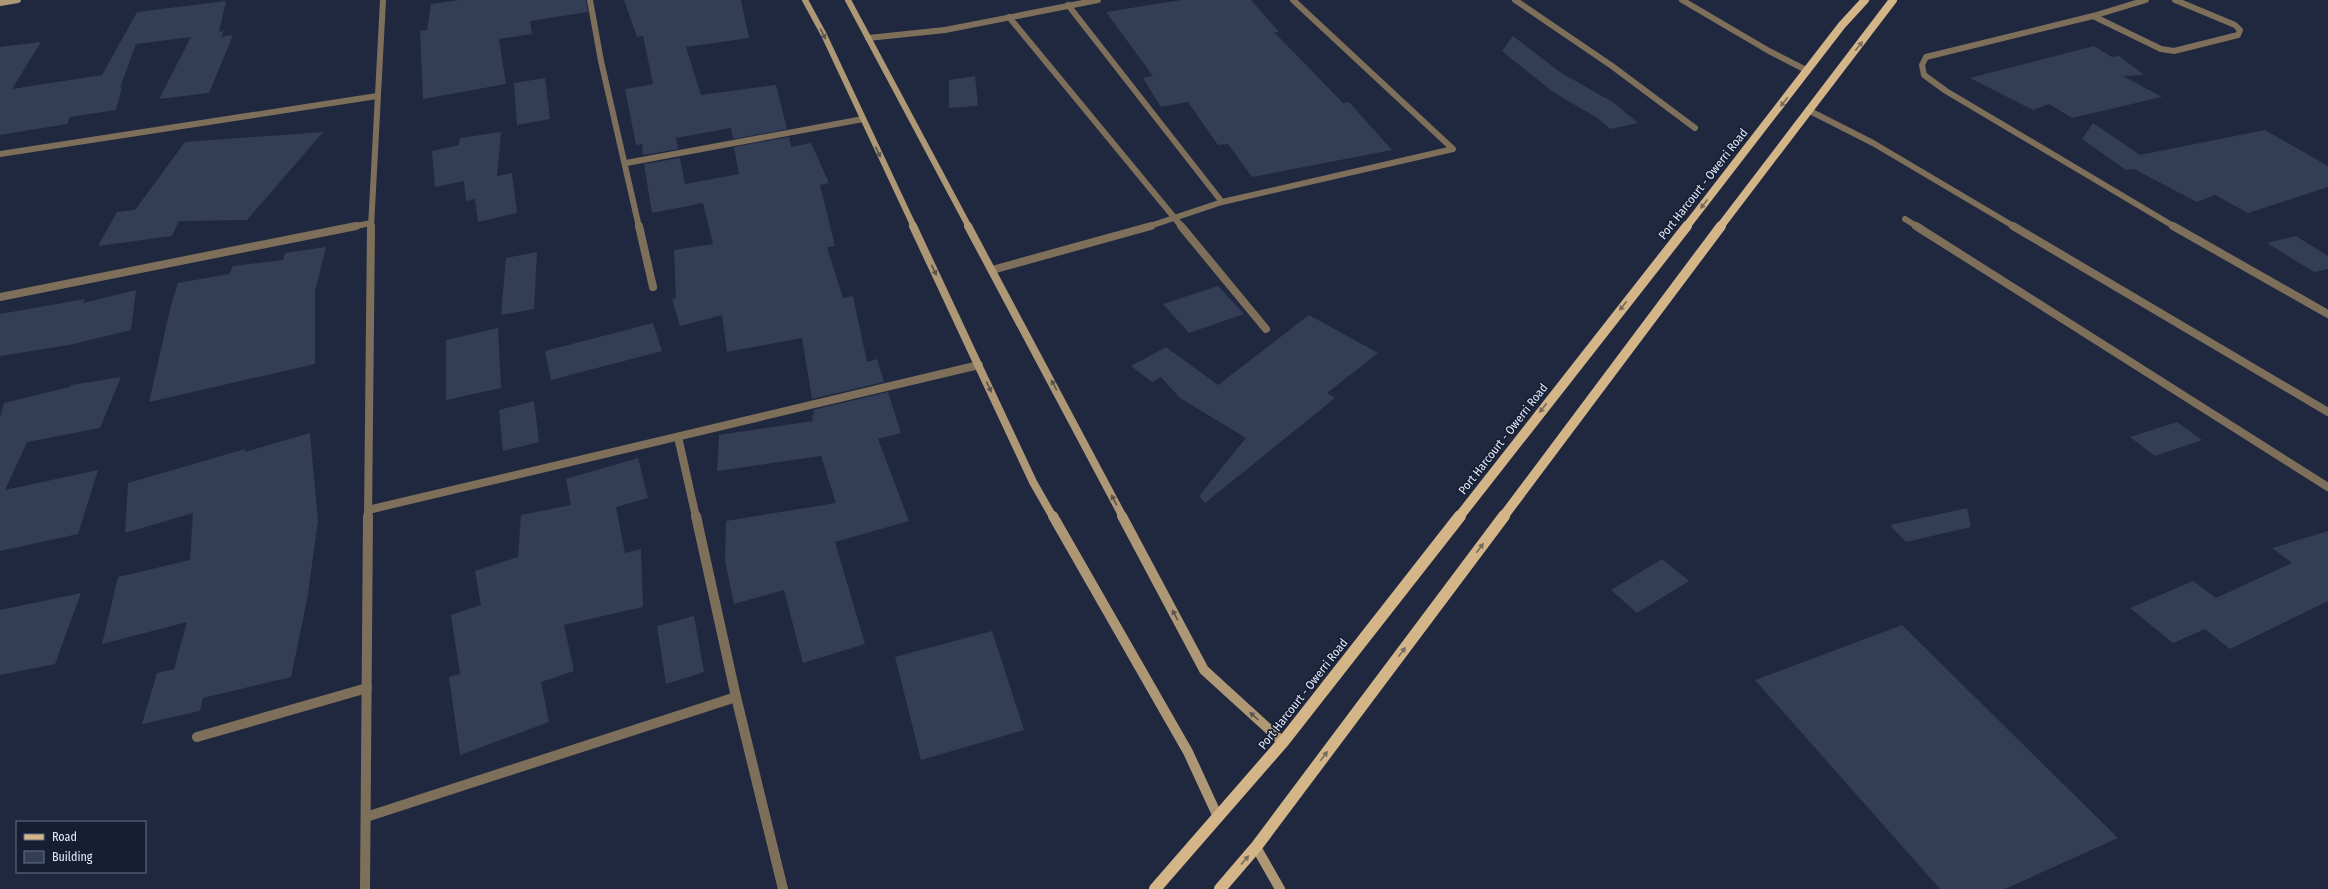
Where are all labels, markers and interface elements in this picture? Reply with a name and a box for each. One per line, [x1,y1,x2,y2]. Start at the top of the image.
one-way arrow [820,29,826,40]
one-way arrow [1854,41,1863,52]
one-way arrow [1780,96,1789,107]
street label: Port Harcourt - Owerri Road [1656,126,1750,242]
one-way arrow [875,146,881,158]
one-way arrow [1699,198,1708,209]
one-way arrow [931,264,937,275]
one-way arrow [1619,300,1627,311]
one-way arrow [1050,380,1057,391]
street label: Port Harcourt - Owerri Road [1456,381,1550,497]
one-way arrow [986,382,992,393]
one-way arrow [1539,403,1547,414]
one-way arrow [1111,494,1118,506]
one-way arrow [1476,543,1484,553]
one-way arrow [1172,609,1178,621]
street label: Port Harcourt - Owerri Road [1256,636,1350,752]
one-way arrow [1398,647,1406,658]
one-way arrow [1249,711,1259,721]
one-way arrow [1320,751,1328,762]
legend [16,821,146,873]
text: Road [52,830,77,844]
text: Building [52,850,93,864]
one-way arrow [1241,854,1250,865]

